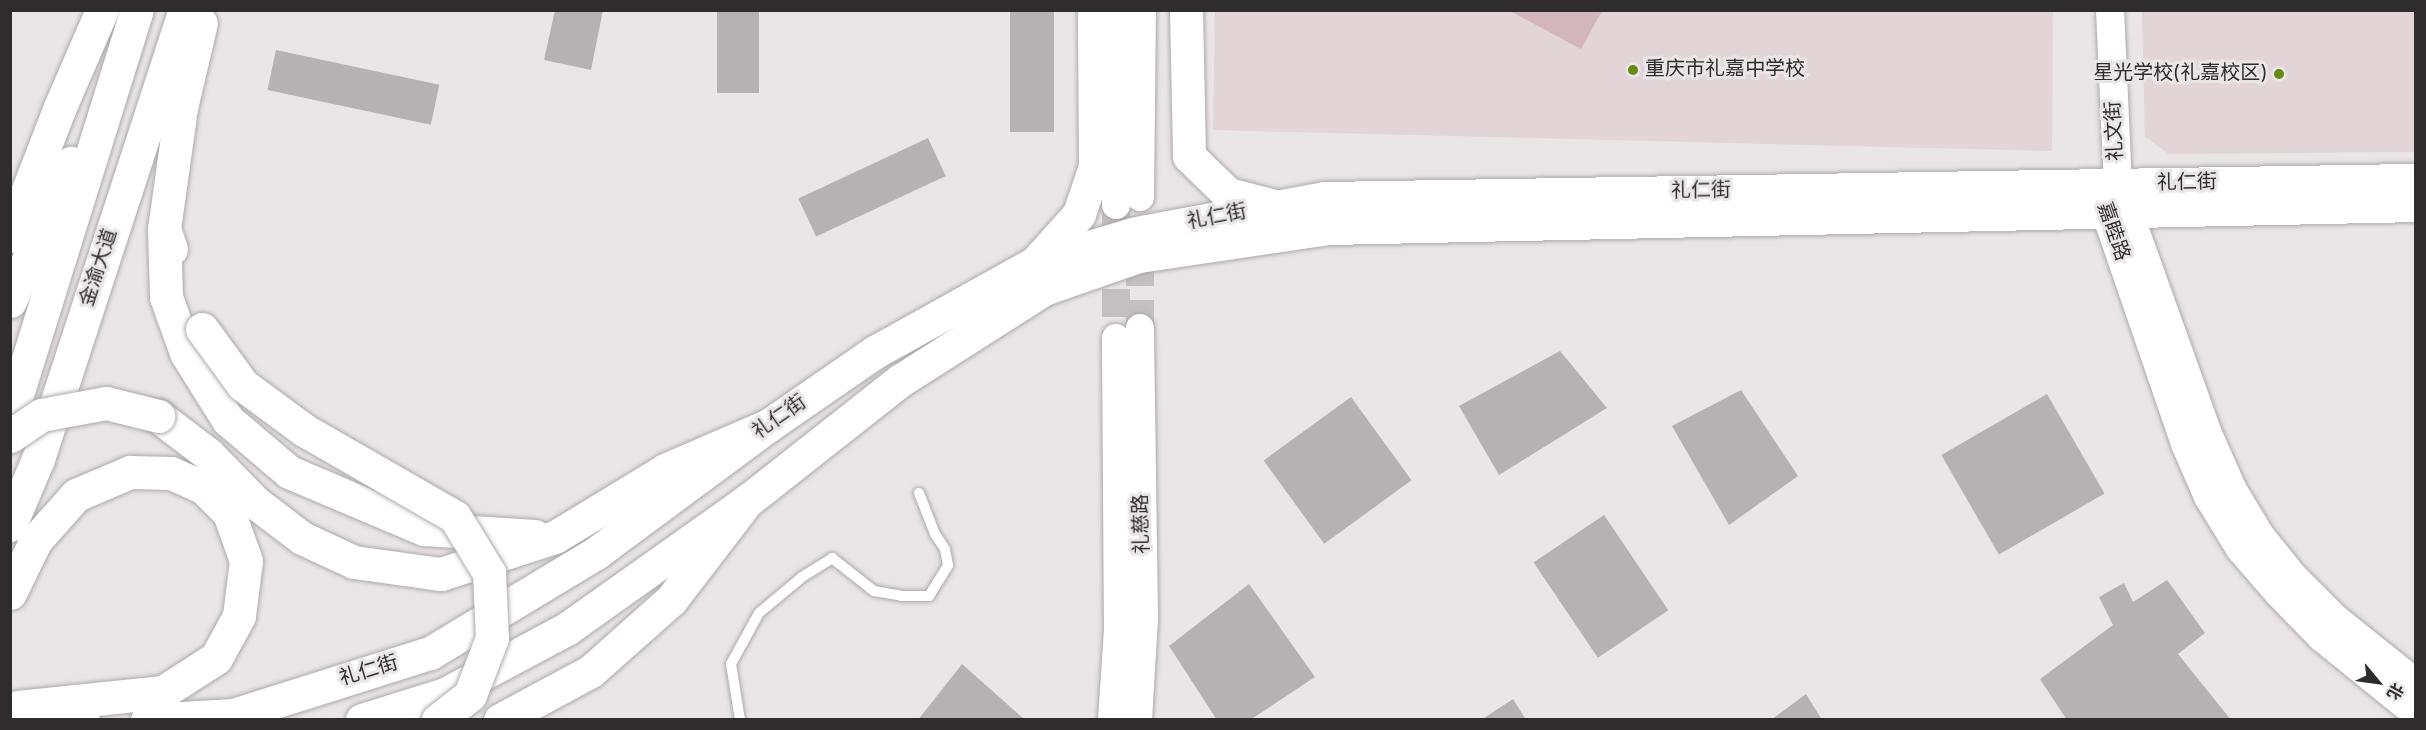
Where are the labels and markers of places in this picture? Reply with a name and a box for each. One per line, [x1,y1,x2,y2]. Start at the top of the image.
place label: 重庆市礼嘉中学校 [1645,58,1805,82]
place label: 星光学校(礼嘉校区) [2093,62,2267,86]
marker: 重庆市礼嘉中学校 [1626,63,1640,77]
marker: 星光学校(礼嘉校区) [2272,67,2286,81]

